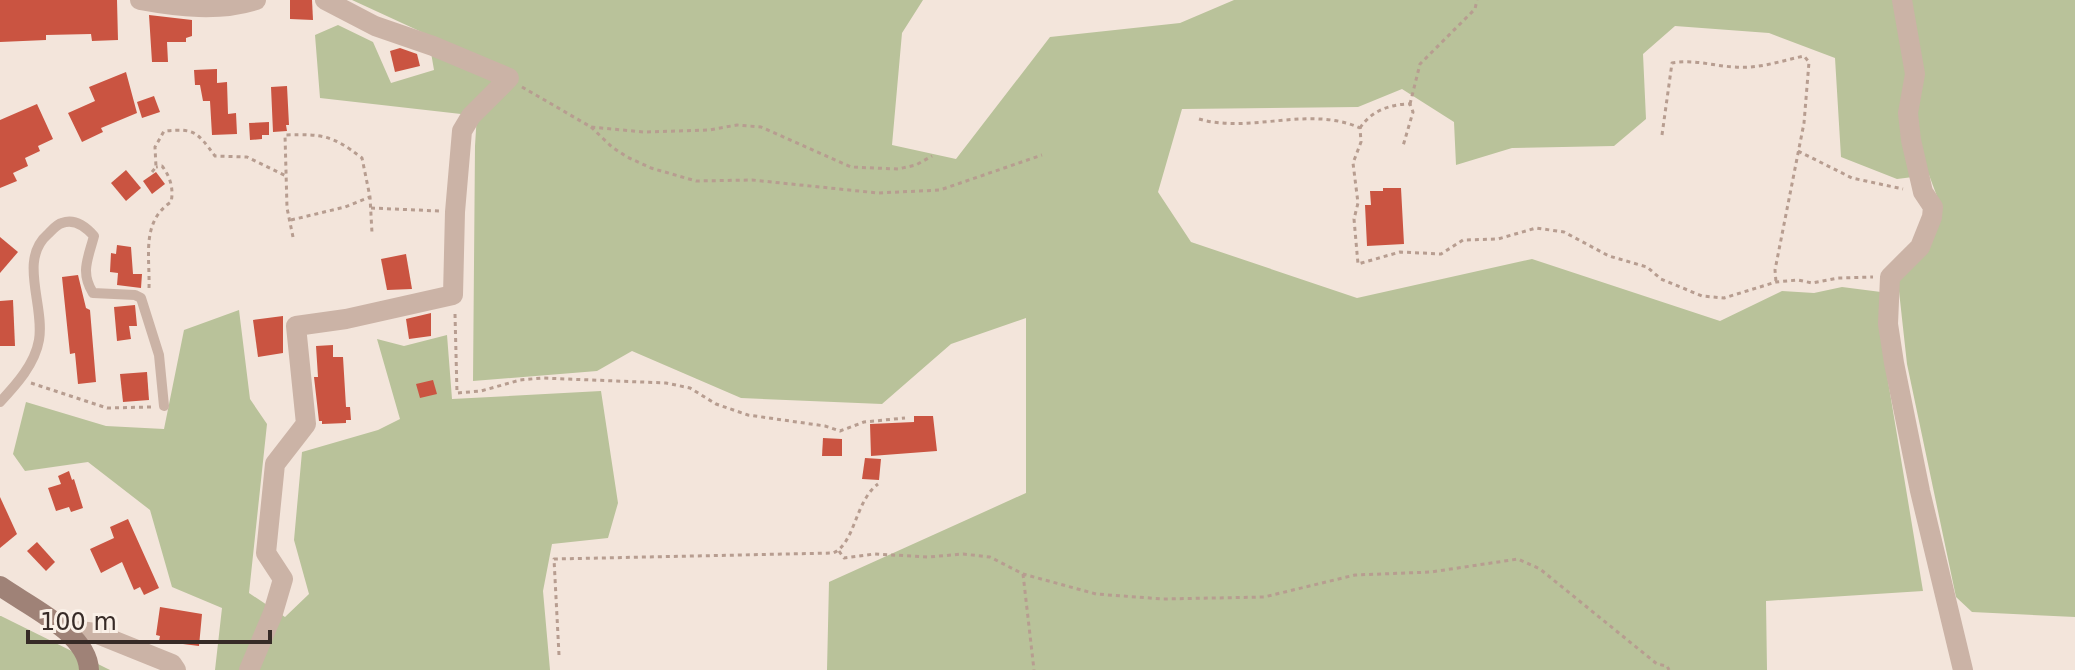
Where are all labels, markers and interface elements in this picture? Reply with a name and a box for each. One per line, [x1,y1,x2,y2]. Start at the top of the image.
scale bar [28,594,270,644]
text: 100 m [40,608,117,636]

